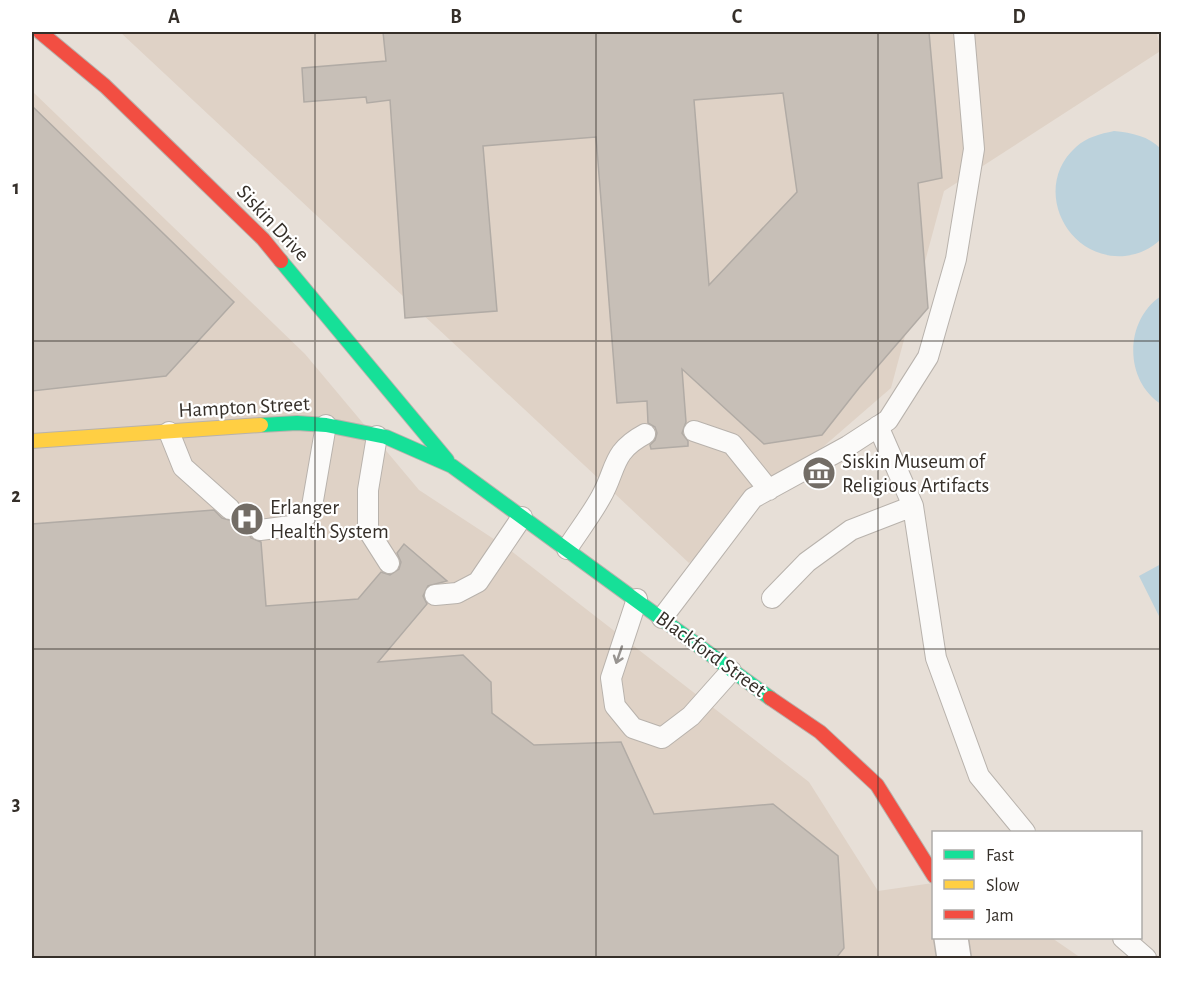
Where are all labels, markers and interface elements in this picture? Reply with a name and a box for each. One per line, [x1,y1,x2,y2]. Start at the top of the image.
text: A [168,7,180,27]
text: B [450,7,462,27]
text: C [732,7,743,27]
text: D [1012,7,1026,27]
text: 1 [12,178,20,198]
street label: Siskin Drive [233,181,313,265]
street label: Hampton Street [178,393,310,421]
place label: Siskin Museum of Religious Artifacts [842,451,989,496]
museum icon: Siskin Museum of Religious Artifacts [801,455,837,491]
text: 2 [11,486,21,506]
place label: Erlanger Health System [270,497,389,542]
hospital icon: Erlanger Health System [229,501,265,537]
street label: Blackford Street [652,607,770,701]
one-way arrow [612,645,623,663]
text: 3 [12,794,20,814]
legend [932,831,1142,939]
text: Fast [986,847,1014,865]
text: Slow [986,877,1019,895]
text: Jam [986,907,1014,925]

